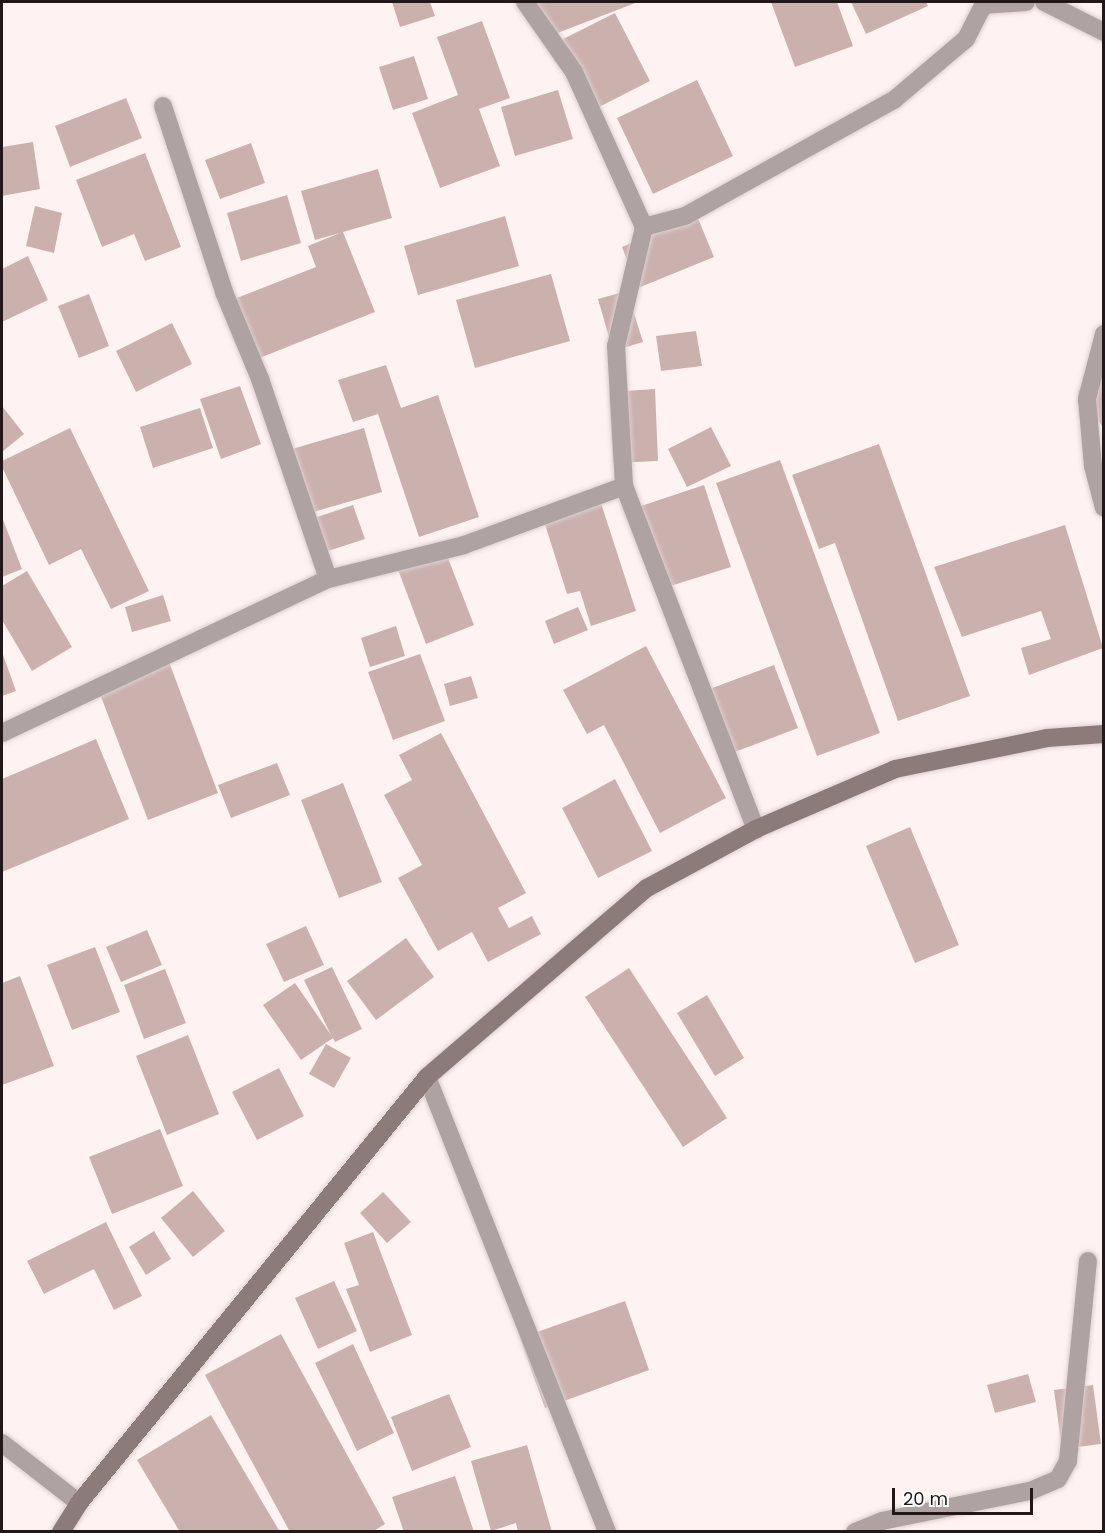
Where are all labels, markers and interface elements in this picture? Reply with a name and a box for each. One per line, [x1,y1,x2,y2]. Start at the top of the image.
scale bar [895,1476,1036,1514]
text: 20 m [903,1486,948,1511]

